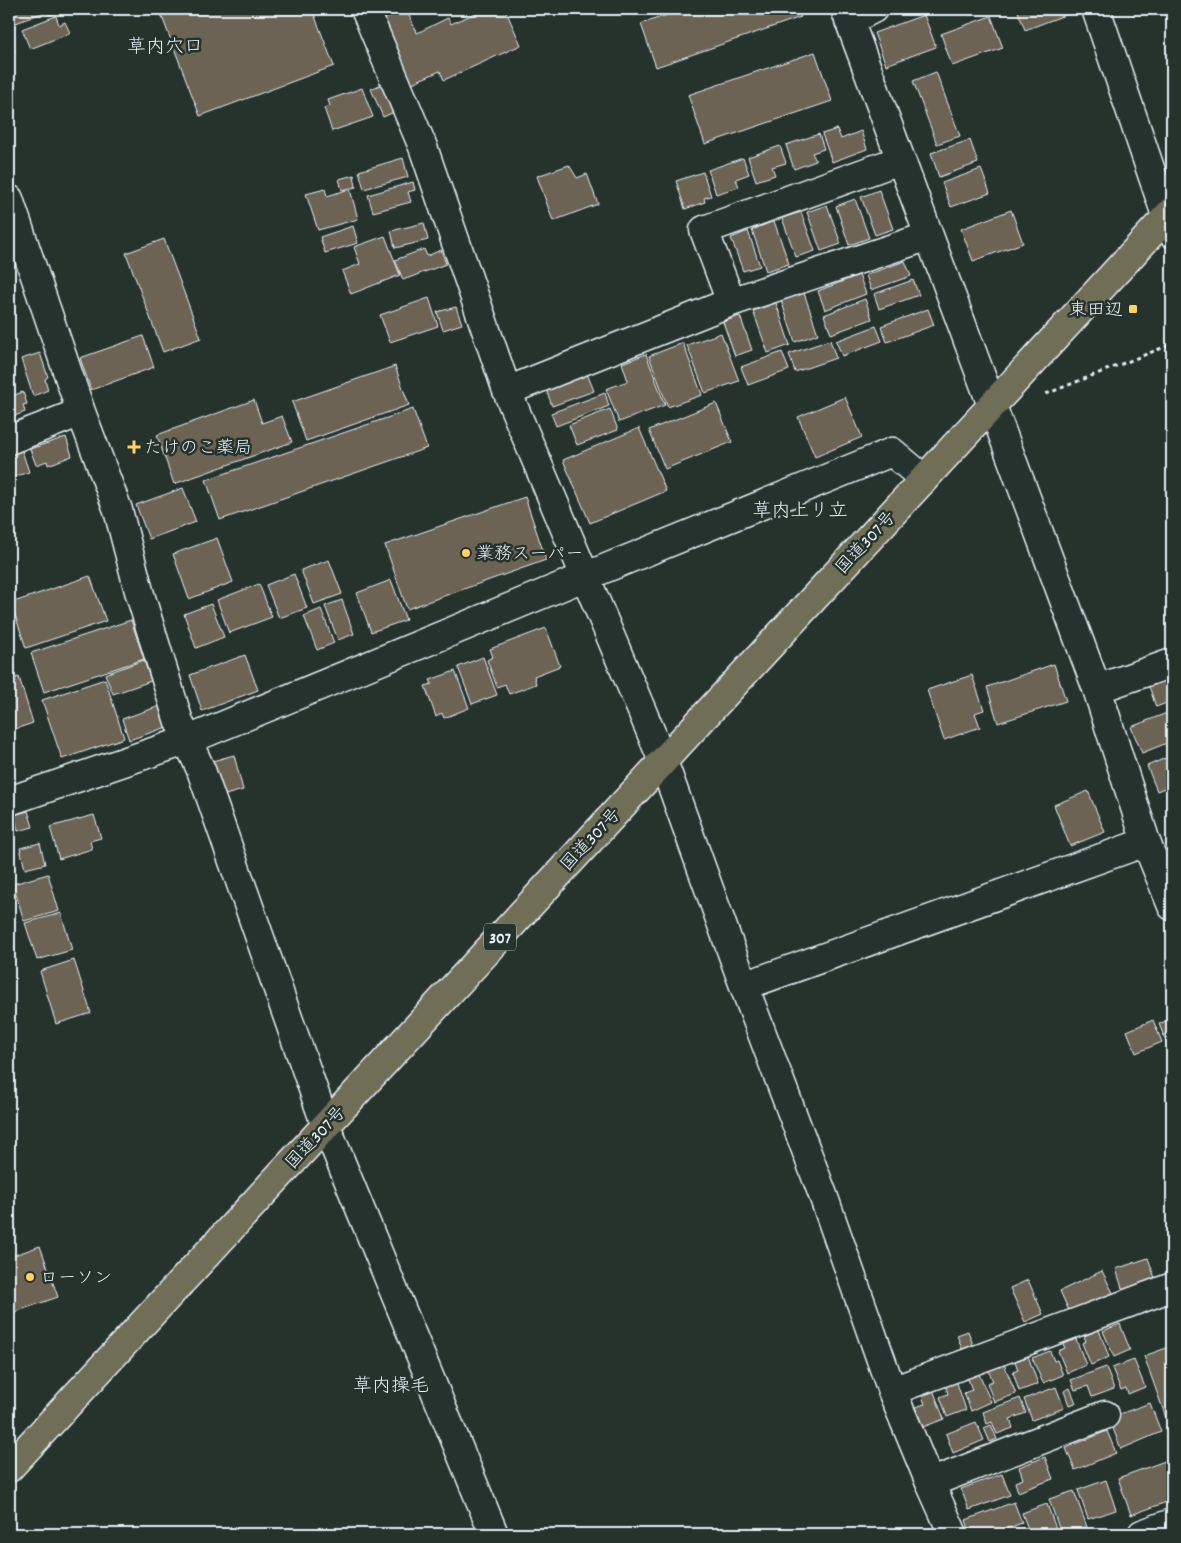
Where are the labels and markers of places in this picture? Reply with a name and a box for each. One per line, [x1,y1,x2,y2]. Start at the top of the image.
place label: 東田辺 [1069,299,1123,324]
marker: 東田辺 [1127,303,1139,315]
place label: たけのこ薬局 [144,437,252,462]
marker: たけのこ薬局 [128,441,140,453]
place label: 業務スーパー [476,543,583,568]
marker: 業務スーパー [460,547,472,559]
place label: ローソン [40,1267,112,1292]
marker: ローソン [24,1271,36,1283]

